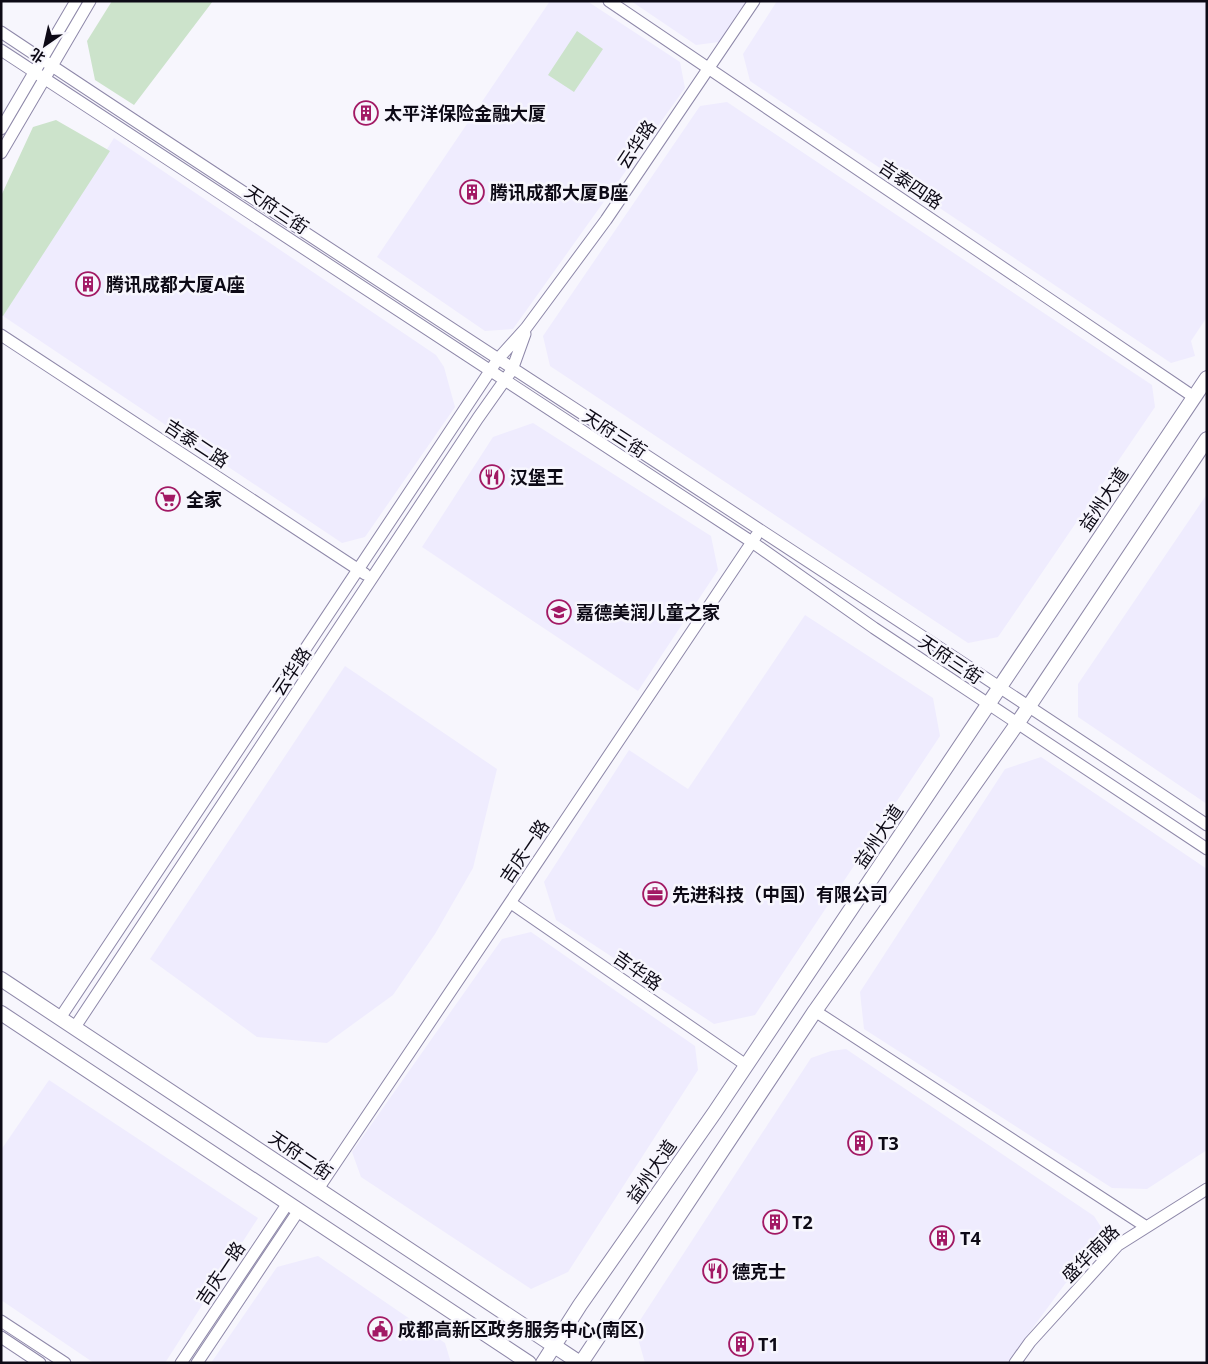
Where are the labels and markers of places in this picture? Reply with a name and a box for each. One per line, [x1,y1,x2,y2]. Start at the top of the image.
building icon: 太平洋保险金融大厦 [353,100,379,126]
place label: 太平洋保险金融大厦 [384,101,546,125]
building icon: 腾讯成都大厦B座 [459,179,485,205]
place label: 腾讯成都大厦B座 [490,180,628,204]
building icon: 腾讯成都大厦A座 [75,271,101,297]
place label: 腾讯成都大厦A座 [106,272,244,296]
restaurant icon: 汉堡王 [479,464,505,490]
place label: 汉堡王 [510,465,564,489]
supermarket icon: 全家 [155,486,181,512]
place label: 全家 [186,487,222,511]
school or university icon: 嘉德美润儿童之家 [546,599,572,625]
place label: 嘉德美润儿童之家 [576,600,720,624]
office icon: 先进科技（中国）有限公司 [642,881,668,907]
place label: 先进科技（中国）有限公司 [672,882,888,906]
building icon: T3 [847,1130,873,1156]
place label: T3 [878,1131,899,1155]
building icon: T2 [762,1209,788,1235]
place label: T2 [792,1210,813,1234]
building icon: T4 [929,1225,955,1251]
place label: T4 [960,1226,981,1250]
restaurant icon: 德克士 [702,1258,728,1284]
place label: 德克士 [732,1259,786,1283]
public building icon: 成都高新区政务服务中心(南区) [367,1316,393,1342]
place label: 成都高新区政务服务中心(南区) [398,1317,644,1341]
building icon: T1 [728,1331,754,1357]
place label: T1 [758,1332,779,1356]

